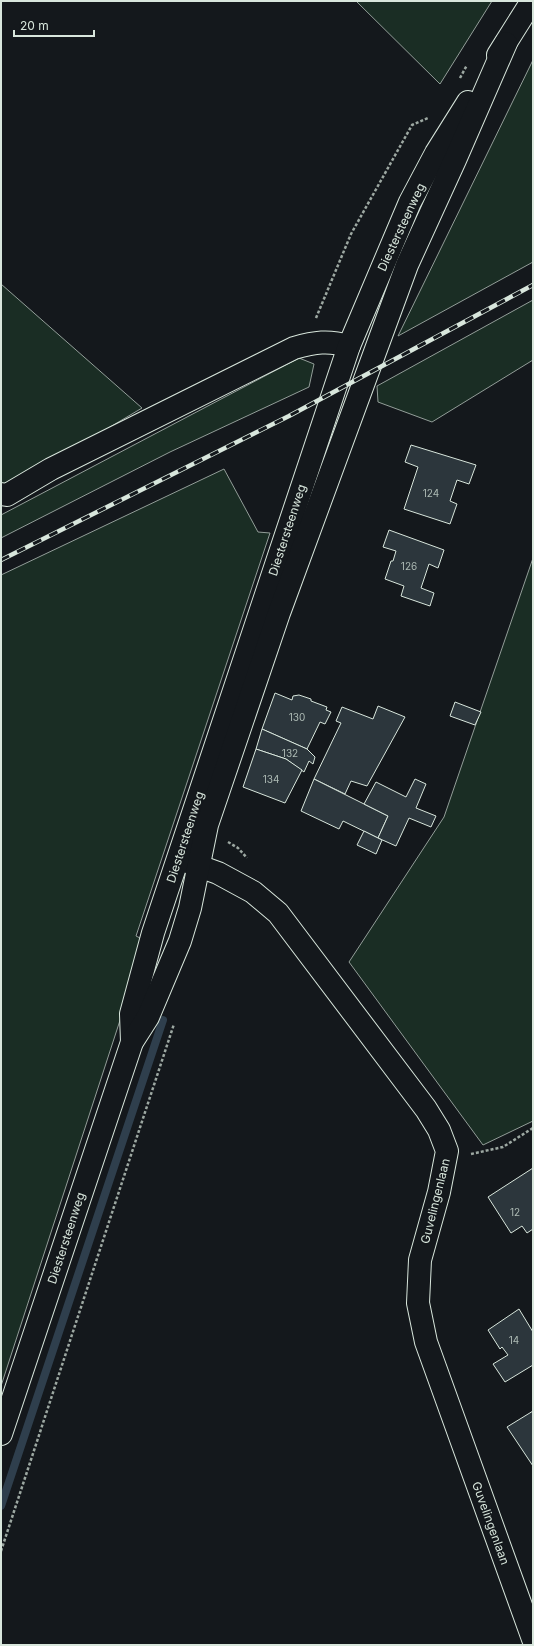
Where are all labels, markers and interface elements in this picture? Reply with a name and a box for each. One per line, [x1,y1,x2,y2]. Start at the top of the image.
scale bar [14,12,94,38]
text: 20 m [20,18,49,33]
street label: Diestersteenweg [374,181,428,273]
street label: Diestersteenweg [265,482,309,578]
house number: 124 [423,487,439,499]
house number: 126 [401,560,417,572]
house number: 130 [289,711,305,723]
house number: 132 [282,747,298,759]
house number: 134 [263,773,279,785]
street label: Diestersteenweg [163,789,207,885]
street label: Guvelingenlaan [417,1157,453,1245]
street label: Diestersteenweg [44,1190,88,1286]
house number: 12 [510,1206,520,1218]
house number: 14 [509,1334,519,1346]
street label: Guvelingenlaan [469,1479,513,1567]

